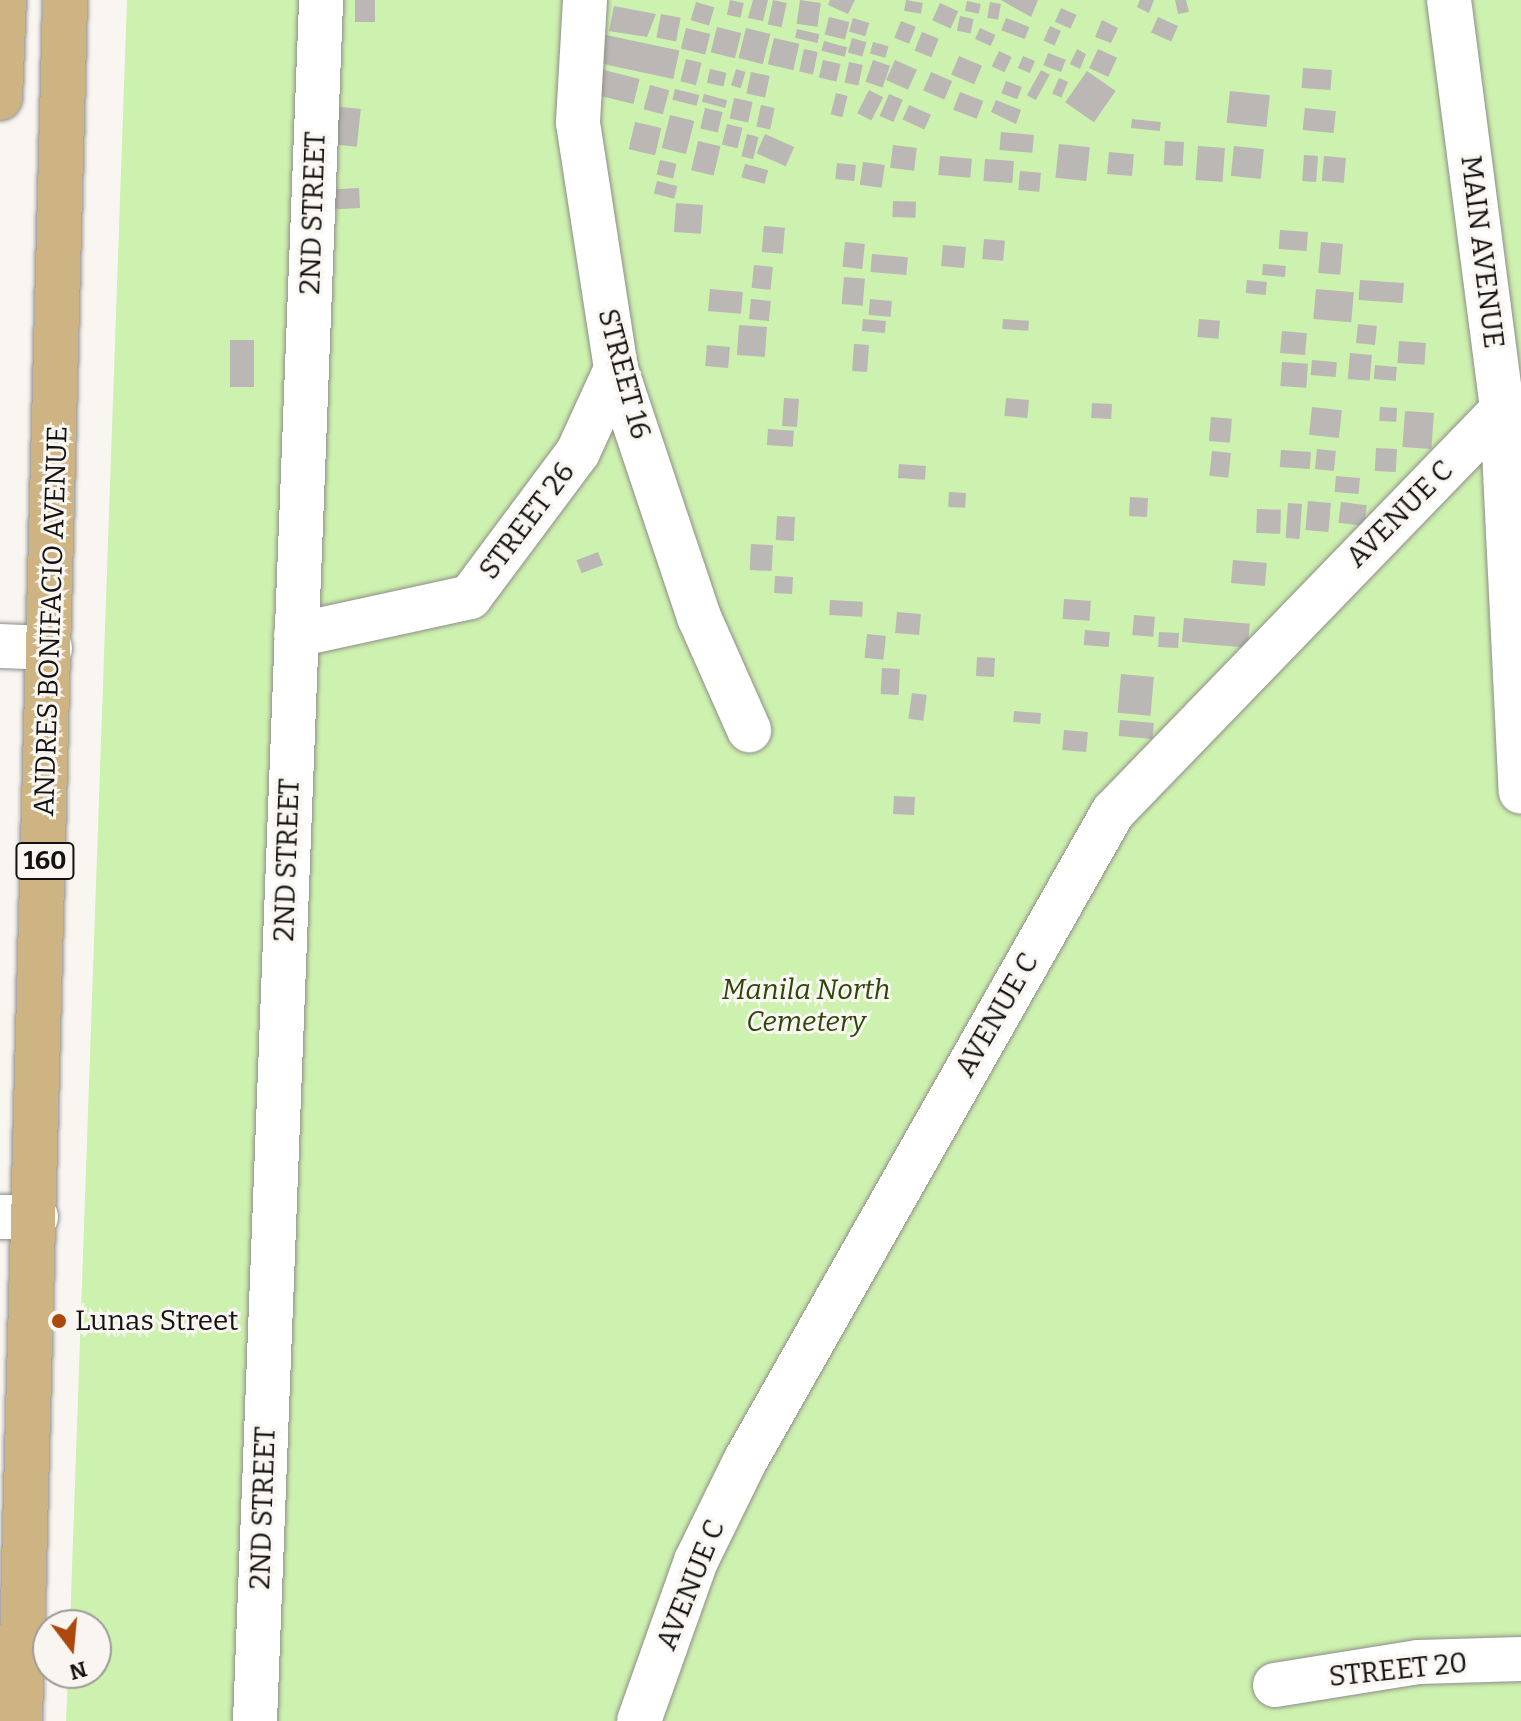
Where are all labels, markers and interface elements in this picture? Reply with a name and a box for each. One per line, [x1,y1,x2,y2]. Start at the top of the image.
street label: 2ND STREET [293,131,333,295]
street label: MAIN AVENUE [1453,154,1511,350]
street label: STREET 16 [591,305,657,443]
street label: ANDRES BONIFACIO AVENUE [27,425,75,817]
street label: AVENUE C [1340,454,1460,574]
street label: STREET 26 [472,456,582,586]
street label: 2ND STREET [267,778,307,942]
road number: 160 [15,839,75,883]
street label: AVENUE C [948,947,1046,1083]
park label: Manila North Cemetery [722,973,890,1039]
place label: Lunas Street [75,1304,238,1338]
marker: Lunas Street [50,1312,68,1330]
street label: 2ND STREET [243,1426,283,1590]
street label: AVENUE C [650,1515,732,1655]
north arrow [32,1609,112,1689]
street label: STREET 20 [1327,1646,1469,1694]
text: N [66,1655,90,1686]

